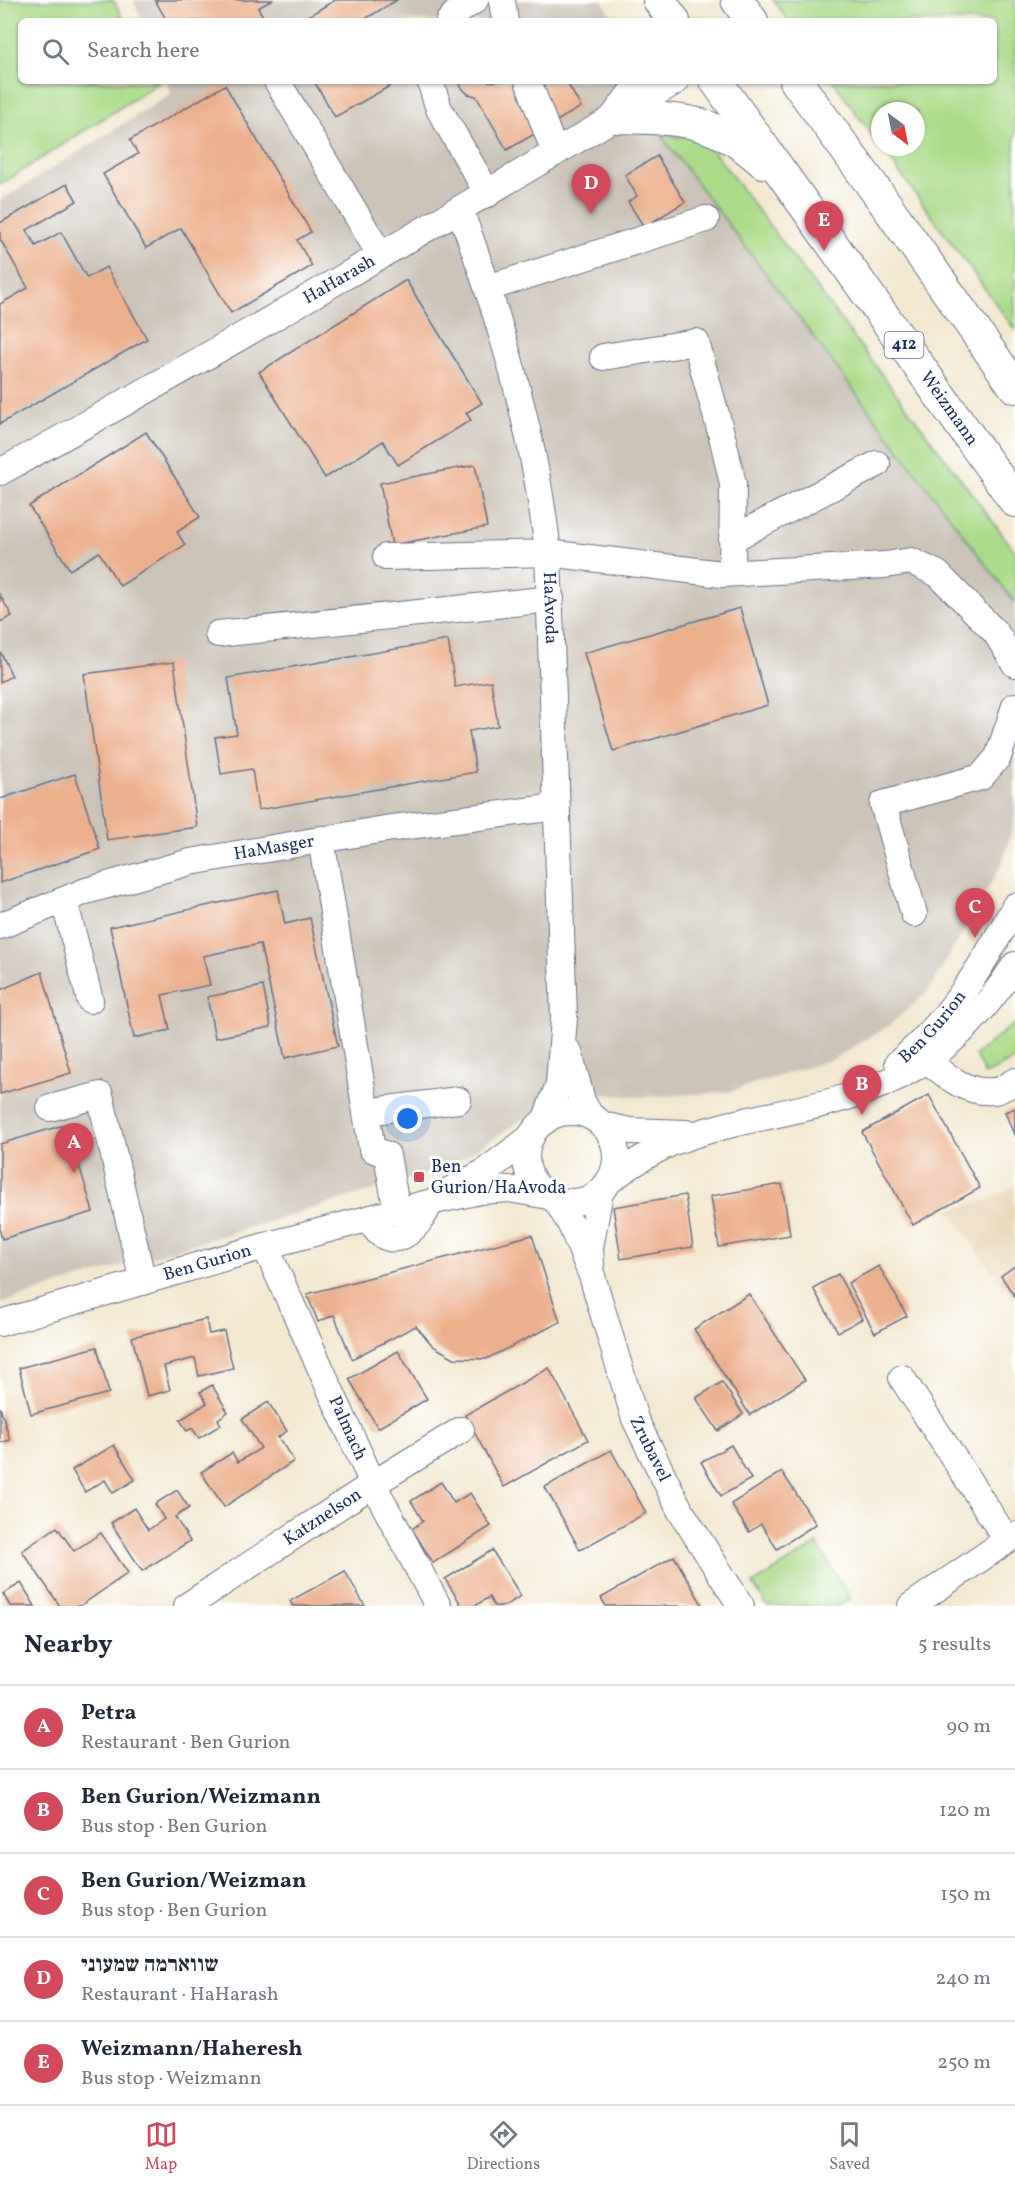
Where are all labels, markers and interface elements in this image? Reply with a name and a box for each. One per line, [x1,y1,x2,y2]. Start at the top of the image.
search box [18,18,997,84]
icon: search [39,35,72,68]
text: Search here [87,36,200,67]
north arrow [871,102,925,156]
pin: D [572,164,610,214]
pin: E [804,202,844,251]
street label: HaHarash [298,249,380,311]
road number: 412 [884,332,924,358]
street label: Weizmann [914,366,984,451]
street label: HaAvoda [536,571,564,644]
street label: HaMasger [232,829,317,867]
pin: C [956,888,994,938]
street label: Ben Gurion [893,985,973,1069]
pin: B [842,1066,882,1115]
your location [393,1104,422,1133]
pin: A [54,1124,94,1173]
place label: Ben Gurion/HaAvoda [431,1155,566,1201]
marker: Ben Gurion/HaAvoda [412,1170,426,1184]
street label: Ben Gurion [160,1238,255,1287]
street label: Palmach [322,1392,373,1465]
street label: Zrubavel [623,1412,677,1486]
street label: Katznelson [278,1482,367,1552]
text: Nearby [24,1627,113,1663]
text: 5 results [918,1631,991,1659]
text: Petra [81,1698,137,1729]
text: A [36,1713,51,1741]
text: 90 m [947,1713,991,1741]
text: Restaurant · Ben Gurion [81,1729,291,1757]
text: Ben Gurion/Weizmann [81,1782,321,1813]
text: B [37,1797,50,1825]
text: 120 m [939,1797,991,1825]
text: Bus stop · Ben Gurion [81,1813,267,1841]
text: Ben Gurion/Weizman [81,1866,306,1897]
text: C [37,1881,50,1909]
text: 150 m [940,1881,991,1909]
text: Bus stop · Ben Gurion [81,1897,267,1925]
text: שווארמה שמעוני [81,1950,219,1981]
text: D [36,1965,51,1993]
text: 240 m [936,1965,991,1993]
text: Restaurant · HaHarash [81,1981,279,2009]
text: Weizmann/Haheresh [81,2034,303,2065]
text: E [37,2049,50,2077]
text: 250 m [937,2049,991,2077]
text: Bus stop · Weizmann [81,2065,262,2093]
tab: Map [145,2118,178,2176]
tab: Directions [467,2118,540,2176]
tab: Saved [829,2118,870,2176]

